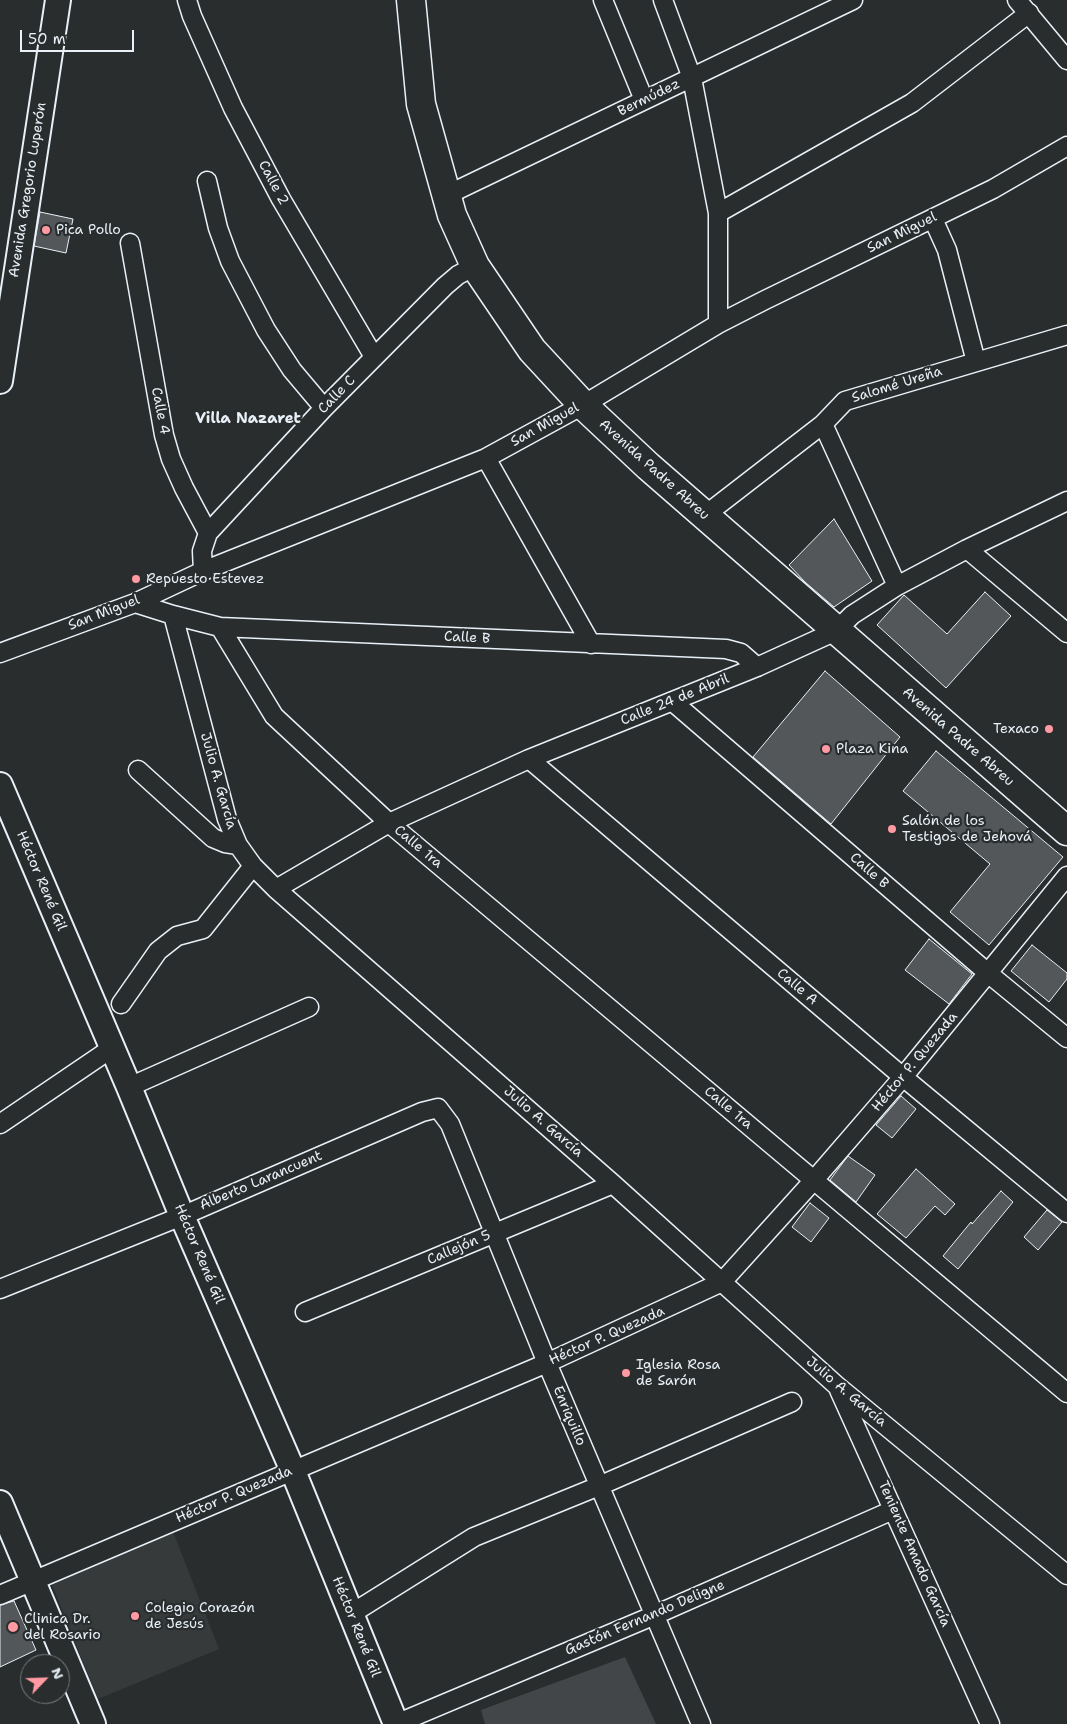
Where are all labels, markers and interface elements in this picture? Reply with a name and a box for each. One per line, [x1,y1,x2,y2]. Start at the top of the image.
scale bar [22,20,136,52]
text: 50 m [28,29,66,49]
street label: Bermúdez [615,76,683,120]
street label: Avenida Gregorio Luperón [6,101,50,279]
street label: Calle 2 [254,158,292,208]
street label: San Miguel [864,209,940,257]
place label: Pica Pollo [56,222,121,238]
marker: Pica Pollo [40,224,52,236]
street label: Salomé Ureña [850,363,944,407]
street label: Calle C [315,372,359,418]
street label: Calle 4 [147,386,173,436]
street label: San Miguel [508,399,582,451]
district label: Villa Nazaret [195,410,301,428]
street label: Avenida Padre Abreu [595,416,713,524]
place label: Repuesto Estevez [146,571,264,587]
marker: Repuesto Estevez [130,573,142,585]
street label: San Miguel [66,592,142,634]
street label: Calle B [443,628,491,648]
street label: Calle 24 de Abril [618,671,732,729]
street label: Avenida Padre Abreu [899,684,1017,790]
place label: Texaco [993,721,1039,737]
marker: Texaco [1043,723,1055,735]
street label: Julio A. García [196,731,240,831]
place label: Plaza Kina [836,741,908,757]
marker: Plaza Kina [820,743,832,755]
place label: Salón de los Testigos de Jehová [902,813,1032,846]
street label: Calle 1ra [390,822,446,872]
marker: Salón de los Testigos de Jehová [886,823,898,835]
street label: Héctor René Gil [12,828,70,934]
street label: Calle B [846,849,892,893]
street label: Calle A [773,965,821,1009]
street label: Héctor P. Quezada [868,1009,962,1115]
street label: Julio A. García [500,1083,586,1161]
street label: Calle 1ra [700,1083,756,1133]
street label: Alberto Larancuent [197,1148,325,1214]
street label: Héctor René Gil [170,1201,228,1307]
street label: Callejón 5 [425,1227,493,1269]
street label: Héctor P. Quezada [547,1303,667,1369]
street label: Julio A. García [802,1354,890,1430]
place label: Iglesia Rosa de Sarón [636,1357,720,1390]
marker: Iglesia Rosa de Sarón [620,1367,632,1379]
street label: Enriquillo [549,1384,589,1448]
street label: Héctor P. Quezada [173,1463,295,1527]
street label: Teniente Amado García [874,1478,954,1630]
street label: Héctor René Gil [328,1574,384,1680]
street label: Gastón Fernando Deligne [563,1577,727,1659]
place label: Colegio Corazón de Jesús [145,1600,255,1632]
marker: Colegio Corazón de Jesús [129,1610,141,1622]
place label: Clinica Dr. del Rosario [24,1611,101,1644]
marker: Clinica Dr. del Rosario [6,1620,20,1634]
north arrow [20,1654,70,1704]
text: N [47,1665,68,1682]

